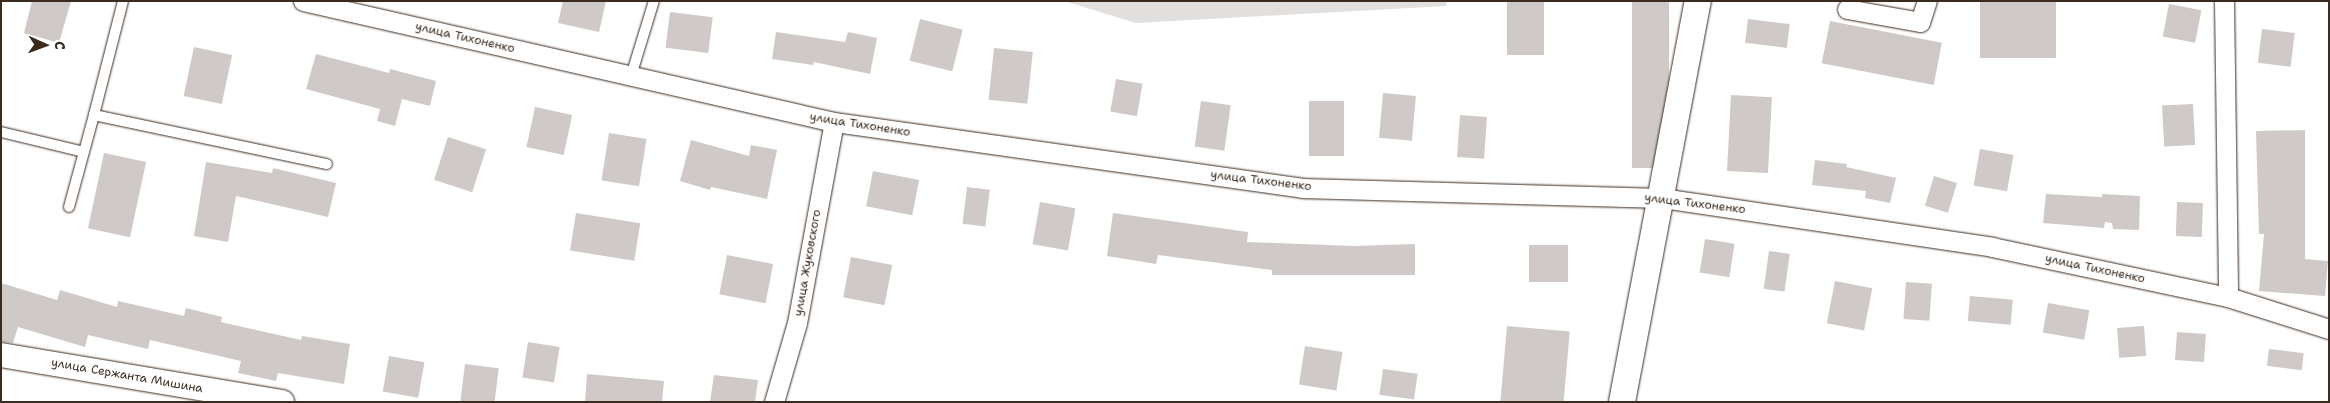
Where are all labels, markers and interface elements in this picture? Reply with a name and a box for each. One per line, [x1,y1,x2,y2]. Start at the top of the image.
north arrow [20,20,70,70]
street label: улица Тихоненко [414,20,516,56]
text: С [51,41,69,50]
street label: улица Тихоненко [809,110,911,140]
street label: улица Тихоненко [1210,168,1312,194]
street label: улица Тихоненко [1644,191,1746,217]
street label: улица Жуковского [792,208,824,318]
street label: улица Тихоненко [2044,251,2146,287]
street label: улица Сержанта Мишина [50,356,204,396]

